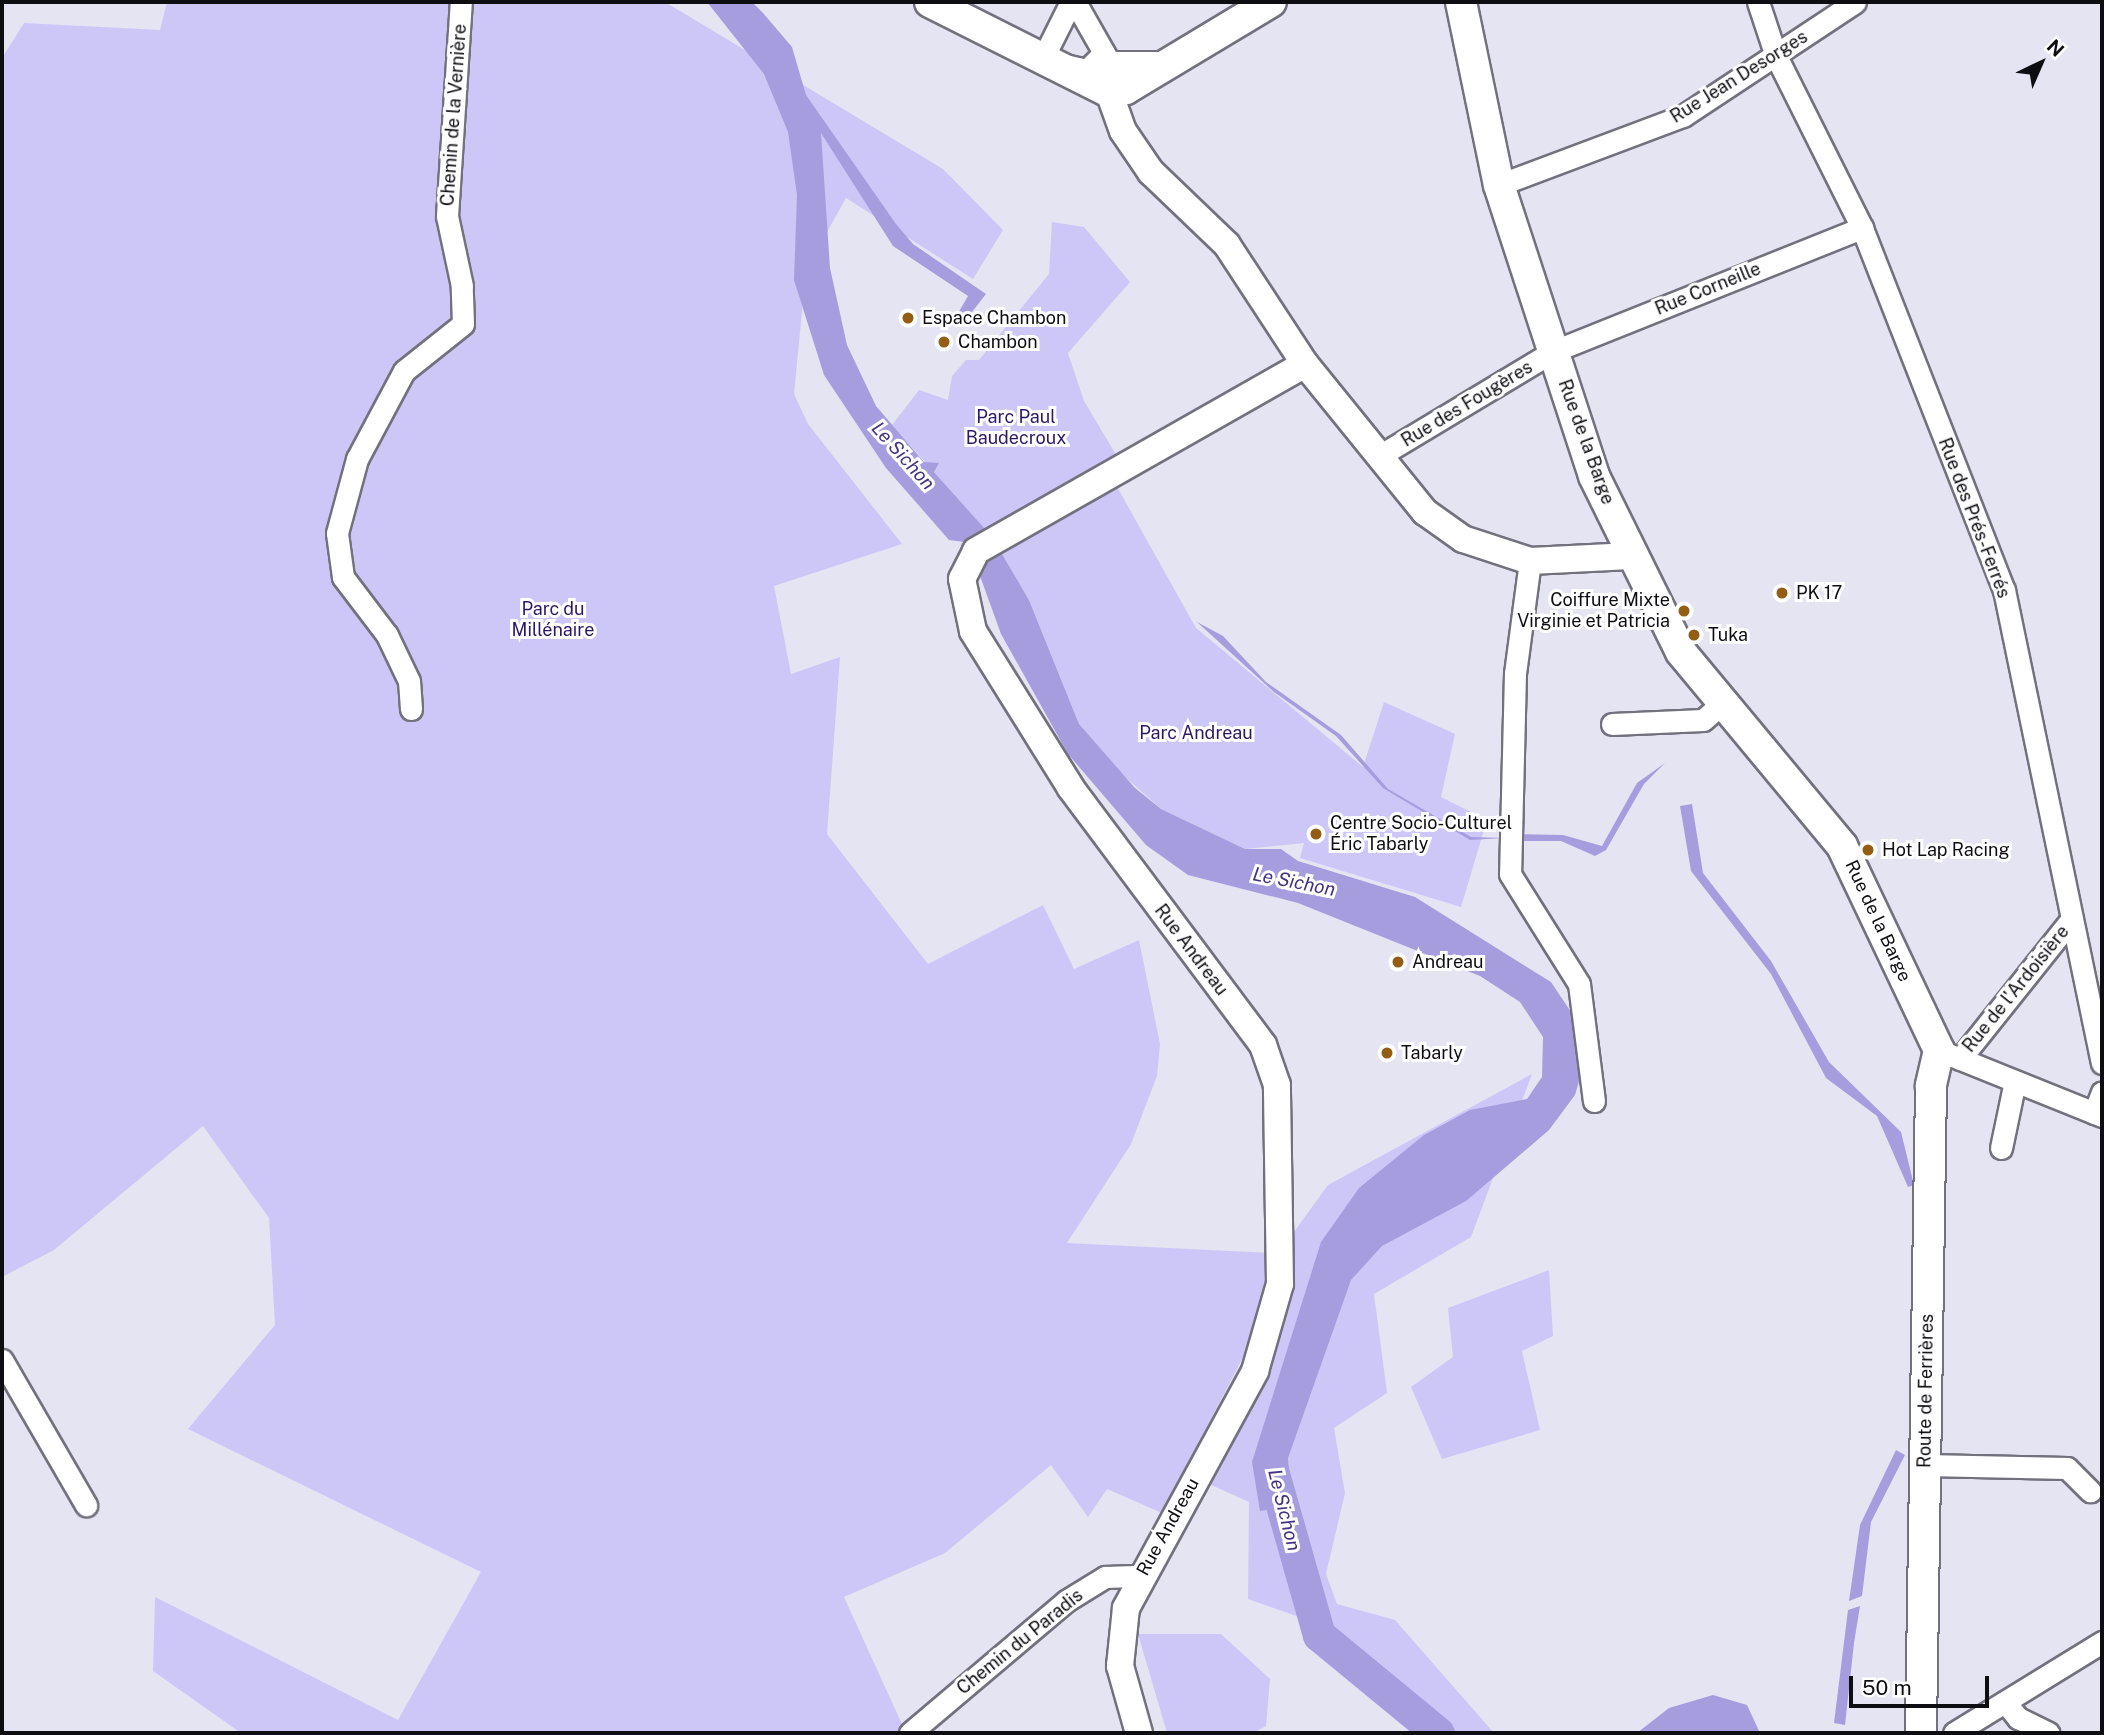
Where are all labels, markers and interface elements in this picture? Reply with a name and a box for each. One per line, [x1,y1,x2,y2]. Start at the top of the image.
street label: Chemin de la Vernière [437,23,471,207]
street label: Rue Jean Desorges [1666,26,1812,128]
north arrow [2006,28,2076,98]
text: N [2043,35,2069,61]
street label: Rue Corneille [1652,258,1764,320]
place label: Espace Chambon [922,307,1067,329]
marker: Espace Chambon [900,310,916,326]
place label: Chambon [958,331,1038,353]
marker: Chambon [936,334,952,350]
street label: Rue des Fougères [1397,356,1537,452]
street label: Rue de la Barge [1553,376,1619,508]
park label: Parc Paul Baudecroux [966,407,1066,450]
water label: Le Sichon [867,417,939,495]
street label: Rue des Prés-Ferrés [1933,435,2015,601]
place label: PK 17 [1796,582,1842,604]
marker: PK 17 [1774,585,1790,601]
place label: Coiffure Mixte Virginie et Patricia [1517,590,1670,632]
park label: Parc du Millénaire [512,599,594,642]
marker: Coiffure Mixte Virginie et Patricia [1676,603,1692,619]
place label: Tuka [1708,624,1748,646]
marker: Tuka [1686,627,1702,643]
park label: Parc Andreau [1139,722,1253,744]
place label: Centre Socio-Culturel Éric Tabarly [1330,813,1512,856]
marker: Centre Socio-Culturel Éric Tabarly [1308,826,1324,842]
place label: Hot Lap Racing [1882,839,2010,861]
marker: Hot Lap Racing [1860,842,1876,858]
street label: Rue de la Barge [1840,857,1916,985]
water label: Le Sichon [1251,863,1337,901]
street label: Rue Andreau [1150,900,1232,1000]
street label: Rue de l'Ardoisière [1958,921,2074,1057]
place label: Andreau [1412,951,1483,973]
marker: Andreau [1390,954,1406,970]
place label: Tabarly [1401,1042,1463,1064]
marker: Tabarly [1379,1045,1395,1061]
street label: Route de Ferrières [1914,1314,1938,1468]
water label: Le Sichon [1263,1467,1305,1553]
street label: Rue Andreau [1132,1474,1204,1580]
street label: Chemin du Paradis [953,1585,1087,1699]
scale bar [1852,1662,1992,1706]
text: 50 m [1862,1675,1912,1700]

